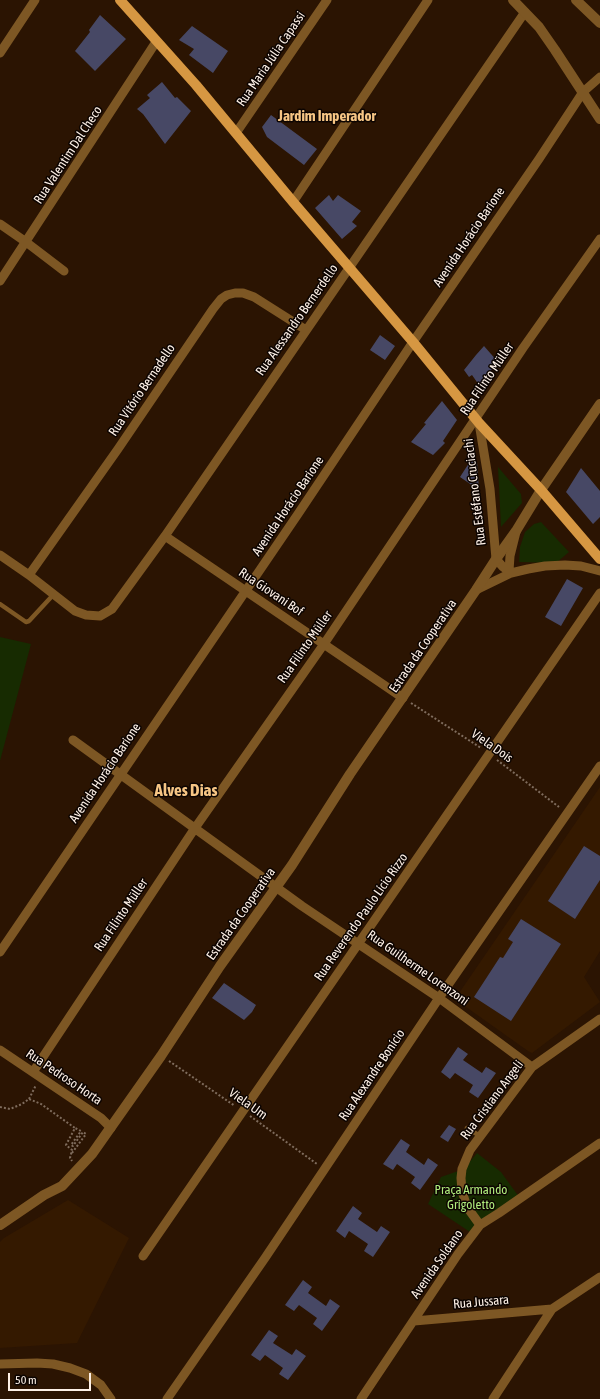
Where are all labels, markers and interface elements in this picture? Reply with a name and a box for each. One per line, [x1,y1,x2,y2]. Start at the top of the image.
street label: Rua Maria Júlia Capassi [234,9,308,109]
street label: Rua Valentim Dal Checo [31,103,105,207]
district label: Jardim Imperador [278,107,376,125]
street label: Avenida Horácio Barione [430,184,508,290]
street label: Rua Alessandro Bernerdello [253,261,341,379]
street label: Rua Filinto Müller [457,340,517,418]
street label: Rua Vitório Bernadello [105,341,179,439]
street label: Rua Estéfano Cruciachi [461,437,489,547]
street label: Avenida Horácio Barione [249,453,327,559]
street label: Rua Giovani Bof [236,565,306,619]
street label: Estrada da Cooperativa [386,596,460,696]
street label: Rua Filinto Müller [274,608,336,686]
street label: Avenida Horácio Barione [66,720,144,826]
street label: Viela Dois [468,726,516,766]
district label: Alves Dias [155,781,217,801]
street label: Rua Reverendo Paulo Lício Rizzo [311,850,411,984]
street label: Estrada da Cooperativa [203,865,279,963]
street label: Rua Filinto Müller [91,876,151,954]
street label: Rua Guilherme Lorenzoni [364,927,472,1009]
street label: Rua Alexandre Bonício [336,1026,408,1124]
street label: Rua Pedroso Horta [23,1046,105,1108]
street label: Rua Cristiano Angeli [457,1057,527,1143]
street label: Viela Um [226,1085,270,1123]
park label: Praça Armando Grigoletto [435,1182,507,1213]
street label: Avenida Soldano [408,1227,466,1301]
street label: Rua Jussara [452,1292,510,1312]
scale bar [10,1365,93,1391]
text: 50 m [15,1373,37,1387]

